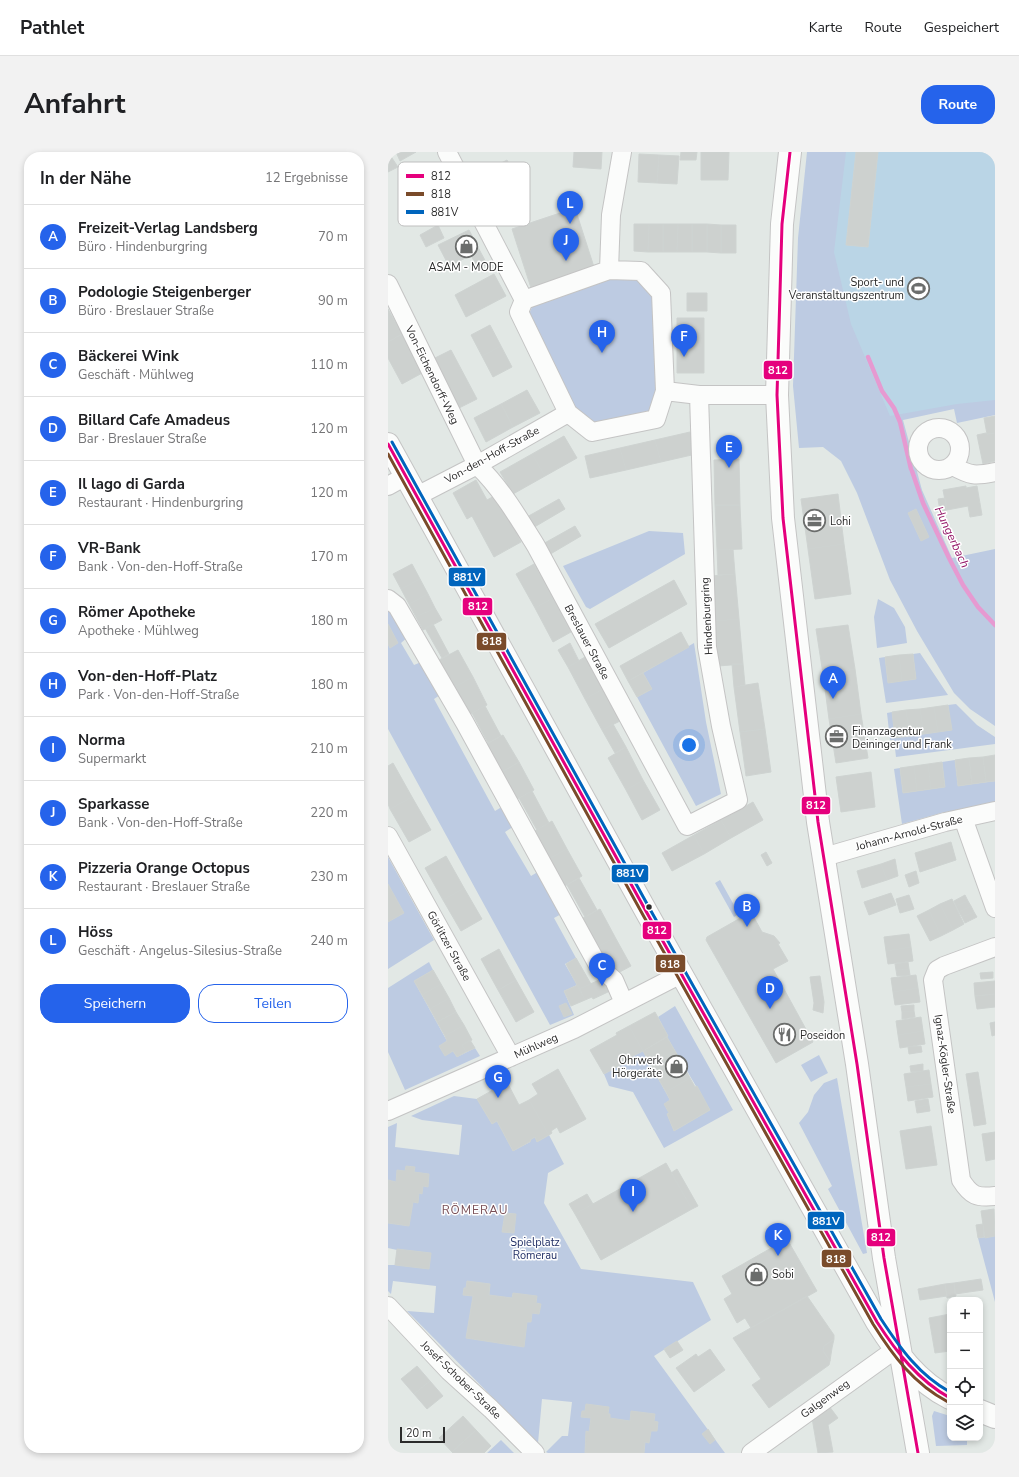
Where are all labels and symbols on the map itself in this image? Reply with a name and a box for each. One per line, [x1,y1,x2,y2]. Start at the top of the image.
legend [398,162,530,226]
text: 812 [431,169,451,184]
text: 818 [431,187,451,202]
pin: L [557,191,583,224]
text: 881V [431,205,459,220]
pin: J [553,228,579,261]
shop icon: ASAM - MODE [453,234,479,260]
place label: ASAM - MODE [429,260,503,275]
place label: Sport- und Veranstaltungszentrum [788,275,904,303]
sports icon: Sport- und Veranstaltungszentrum [906,275,932,301]
pin: H [589,320,615,353]
street label: Von-Eichendorff-Weg [401,322,462,427]
pin: F [671,324,697,357]
line badge: 812 [763,360,793,380]
text: 812 [768,363,788,378]
street label: Von-den-Hoff-Straße [441,423,542,488]
pin: E [716,435,742,468]
water label: Hungerbach [931,504,973,571]
office icon: Lohi [801,508,827,534]
place label: Lohi [830,514,851,529]
line badge: 881V [448,567,486,587]
text: 881V [453,570,481,585]
street label: Hindenburgring [697,577,717,655]
line badge: 812 [462,597,493,616]
text: 812 [468,599,488,614]
street label: Breslauer Straße [561,602,613,682]
line badge: 818 [476,632,507,651]
text: 818 [482,634,502,649]
pin: A [820,666,846,699]
office icon: Finanzagentur Deininger und Frank [824,724,850,750]
place label: Finanzagentur Deininger und Frank [852,724,952,752]
your location [679,735,699,755]
line badge: 812 [801,796,831,815]
text: 812 [806,798,826,813]
street label: Johann-Arnold-Straße [853,811,964,855]
line badge: 881V [611,864,649,883]
text: 881V [616,866,644,881]
pin: B [734,894,760,927]
unlabelled marker [644,902,654,912]
street label: Görlitzer Straße [423,908,475,984]
line badge: 812 [642,921,672,940]
text: 812 [647,923,667,938]
pin: C [589,953,615,986]
line badge: 818 [655,954,686,973]
text: 818 [660,957,680,972]
pin: D [757,976,783,1009]
street label: Ignaz-Kögler-Straße [931,1013,959,1115]
restaurant icon: Poseidon [771,1022,797,1048]
place label: Poseidon [800,1028,845,1043]
street label: Mühlweg [512,1030,560,1062]
place label: Ohrwerk Hörgeräte [612,1053,662,1081]
shop icon: Ohrwerk Hörgeräte [664,1053,690,1079]
pin: G [485,1065,511,1098]
pin: I [620,1179,646,1212]
district label: RÖMERAU [442,1202,508,1218]
line badge: 881V [807,1211,845,1230]
text: 881V [812,1214,840,1229]
pin: K [765,1223,791,1256]
line badge: 812 [866,1228,896,1247]
text: 812 [871,1230,891,1245]
park label: Spielplatz Römerau [510,1235,560,1263]
line badge: 818 [821,1249,852,1268]
text: 818 [826,1252,846,1267]
shop icon: Sobi [743,1261,769,1287]
place label: Sobi [772,1267,794,1282]
street label: Josef-Schober-Straße [417,1337,505,1422]
street label: Galgenweg [798,1376,852,1422]
scale bar [400,1425,445,1444]

